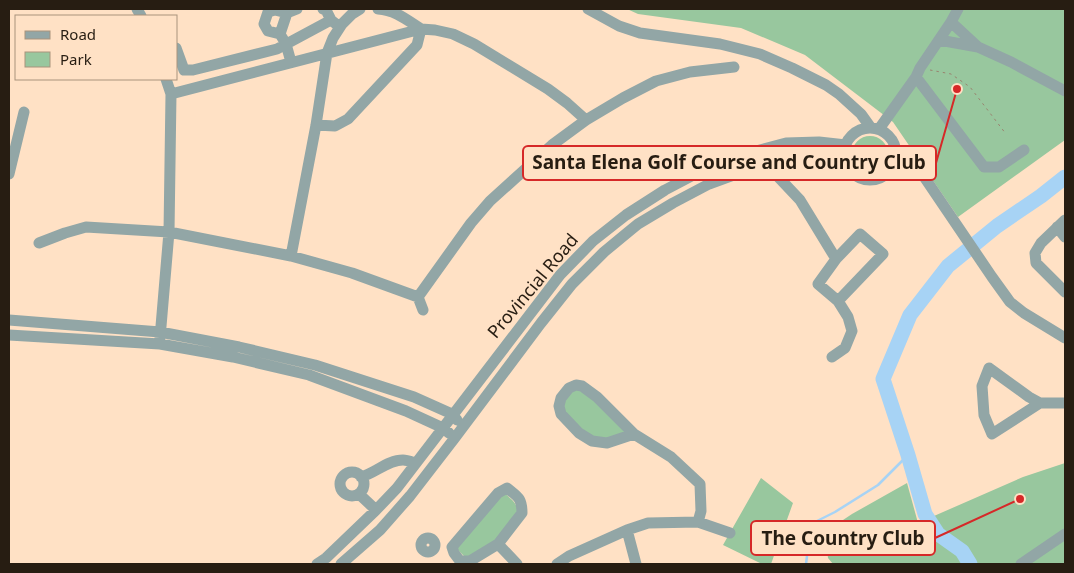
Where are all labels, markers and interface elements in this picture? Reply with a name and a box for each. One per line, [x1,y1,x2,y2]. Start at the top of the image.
legend [15,15,178,80]
text: Road [60,24,96,44]
text: Park [60,49,92,69]
callout: Santa Elena Golf Course and Country Club [523,146,936,180]
text: Santa Elena Golf Course and Country Club [532,149,926,175]
street label: Provincial Road [481,228,583,343]
callout: The Country Club [751,521,935,555]
text: The Country Club [761,525,925,551]

